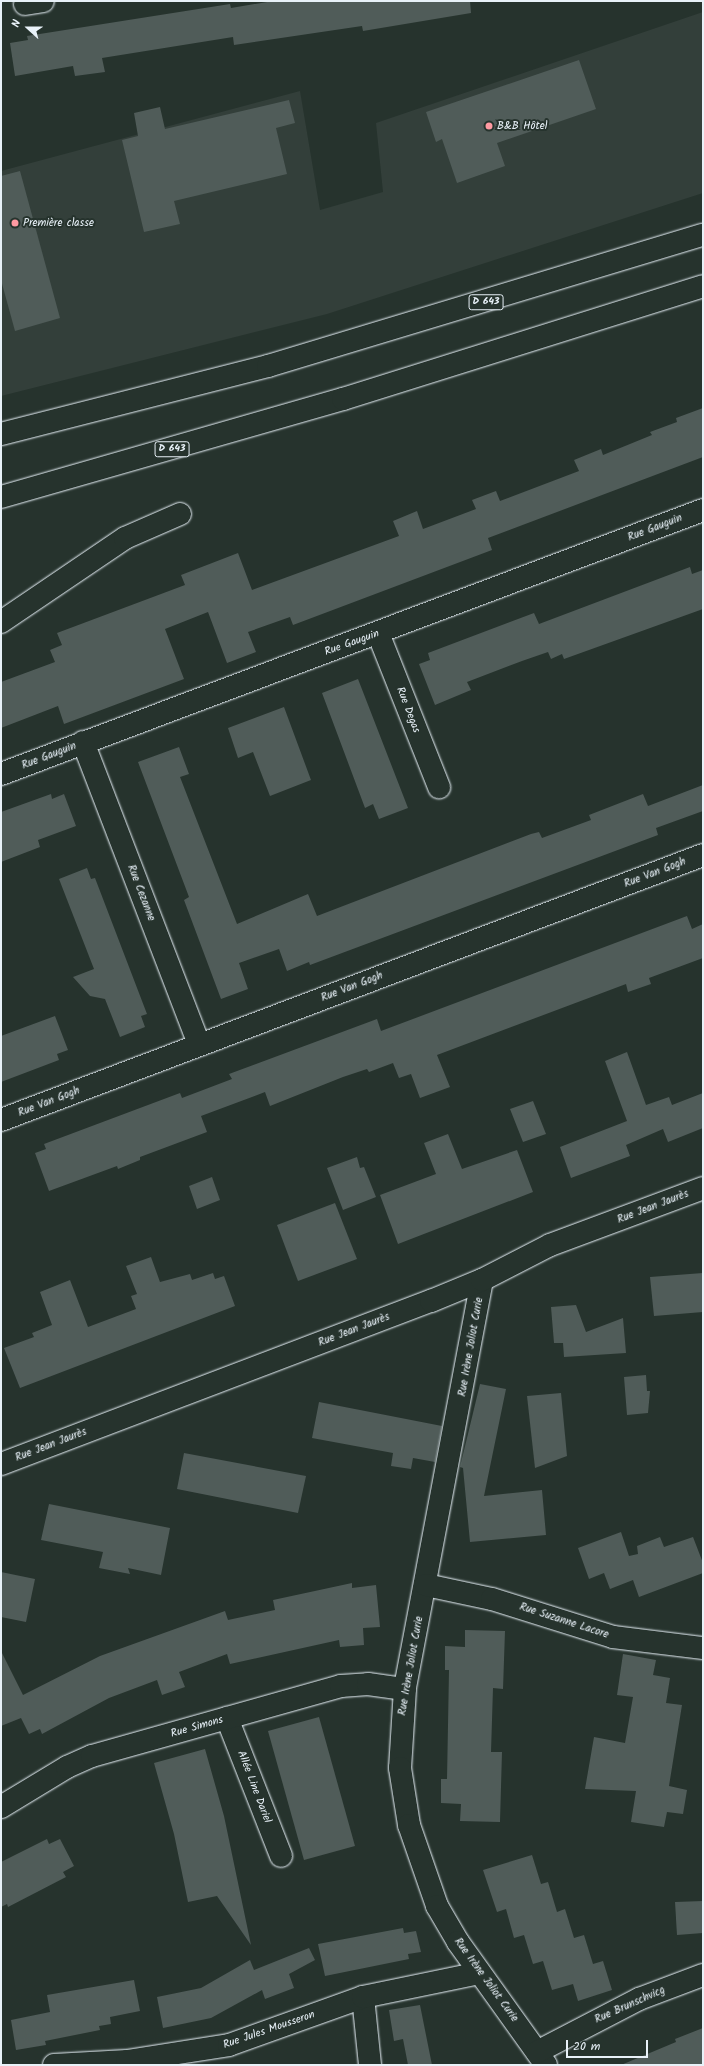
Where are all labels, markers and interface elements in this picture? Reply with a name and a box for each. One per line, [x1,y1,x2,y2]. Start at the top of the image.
north arrow [8,8,48,48]
text: N [7,17,26,30]
place label: B&B Hôtel [497,119,547,133]
marker: B&B Hôtel [484,121,494,131]
place label: Première classe [23,216,94,230]
marker: Première classe [10,218,20,228]
road number: D 643 [468,294,504,310]
road number: D 643 [154,441,190,457]
street label: Rue Gauguin [626,512,684,544]
street label: Rue Gauguin [323,627,381,659]
street label: Rue Degas [393,685,423,735]
street label: Rue Gauguin [20,740,78,772]
street label: Rue Van Gogh [622,855,688,891]
street label: Rue Cezanne [124,863,158,923]
street label: Rue Van Gogh [319,969,385,1005]
street label: Rue Van Gogh [16,1084,82,1120]
street label: Rue Jean Jaurès [615,1187,691,1227]
street label: Rue Irène Joliot Curie [456,1296,486,1398]
street label: Rue Jean Jaurès [316,1310,392,1350]
street label: Rue Jean Jaurès [13,1425,89,1465]
street label: Rue Suzanne Lacore [518,1600,610,1642]
street label: Rue Irène Joliot Curie [396,1615,426,1717]
street label: Rue Simons [169,1713,225,1741]
street label: Allée Line Dariel [234,1749,274,1825]
street label: Rue Irène Joliot Curie [451,1936,521,2024]
street label: Rue Brunschvicg [593,1984,667,2026]
street label: Rue Jules Mousseron [221,2008,317,2052]
scale bar [568,2032,650,2058]
text: 20 m [573,2037,600,2056]

